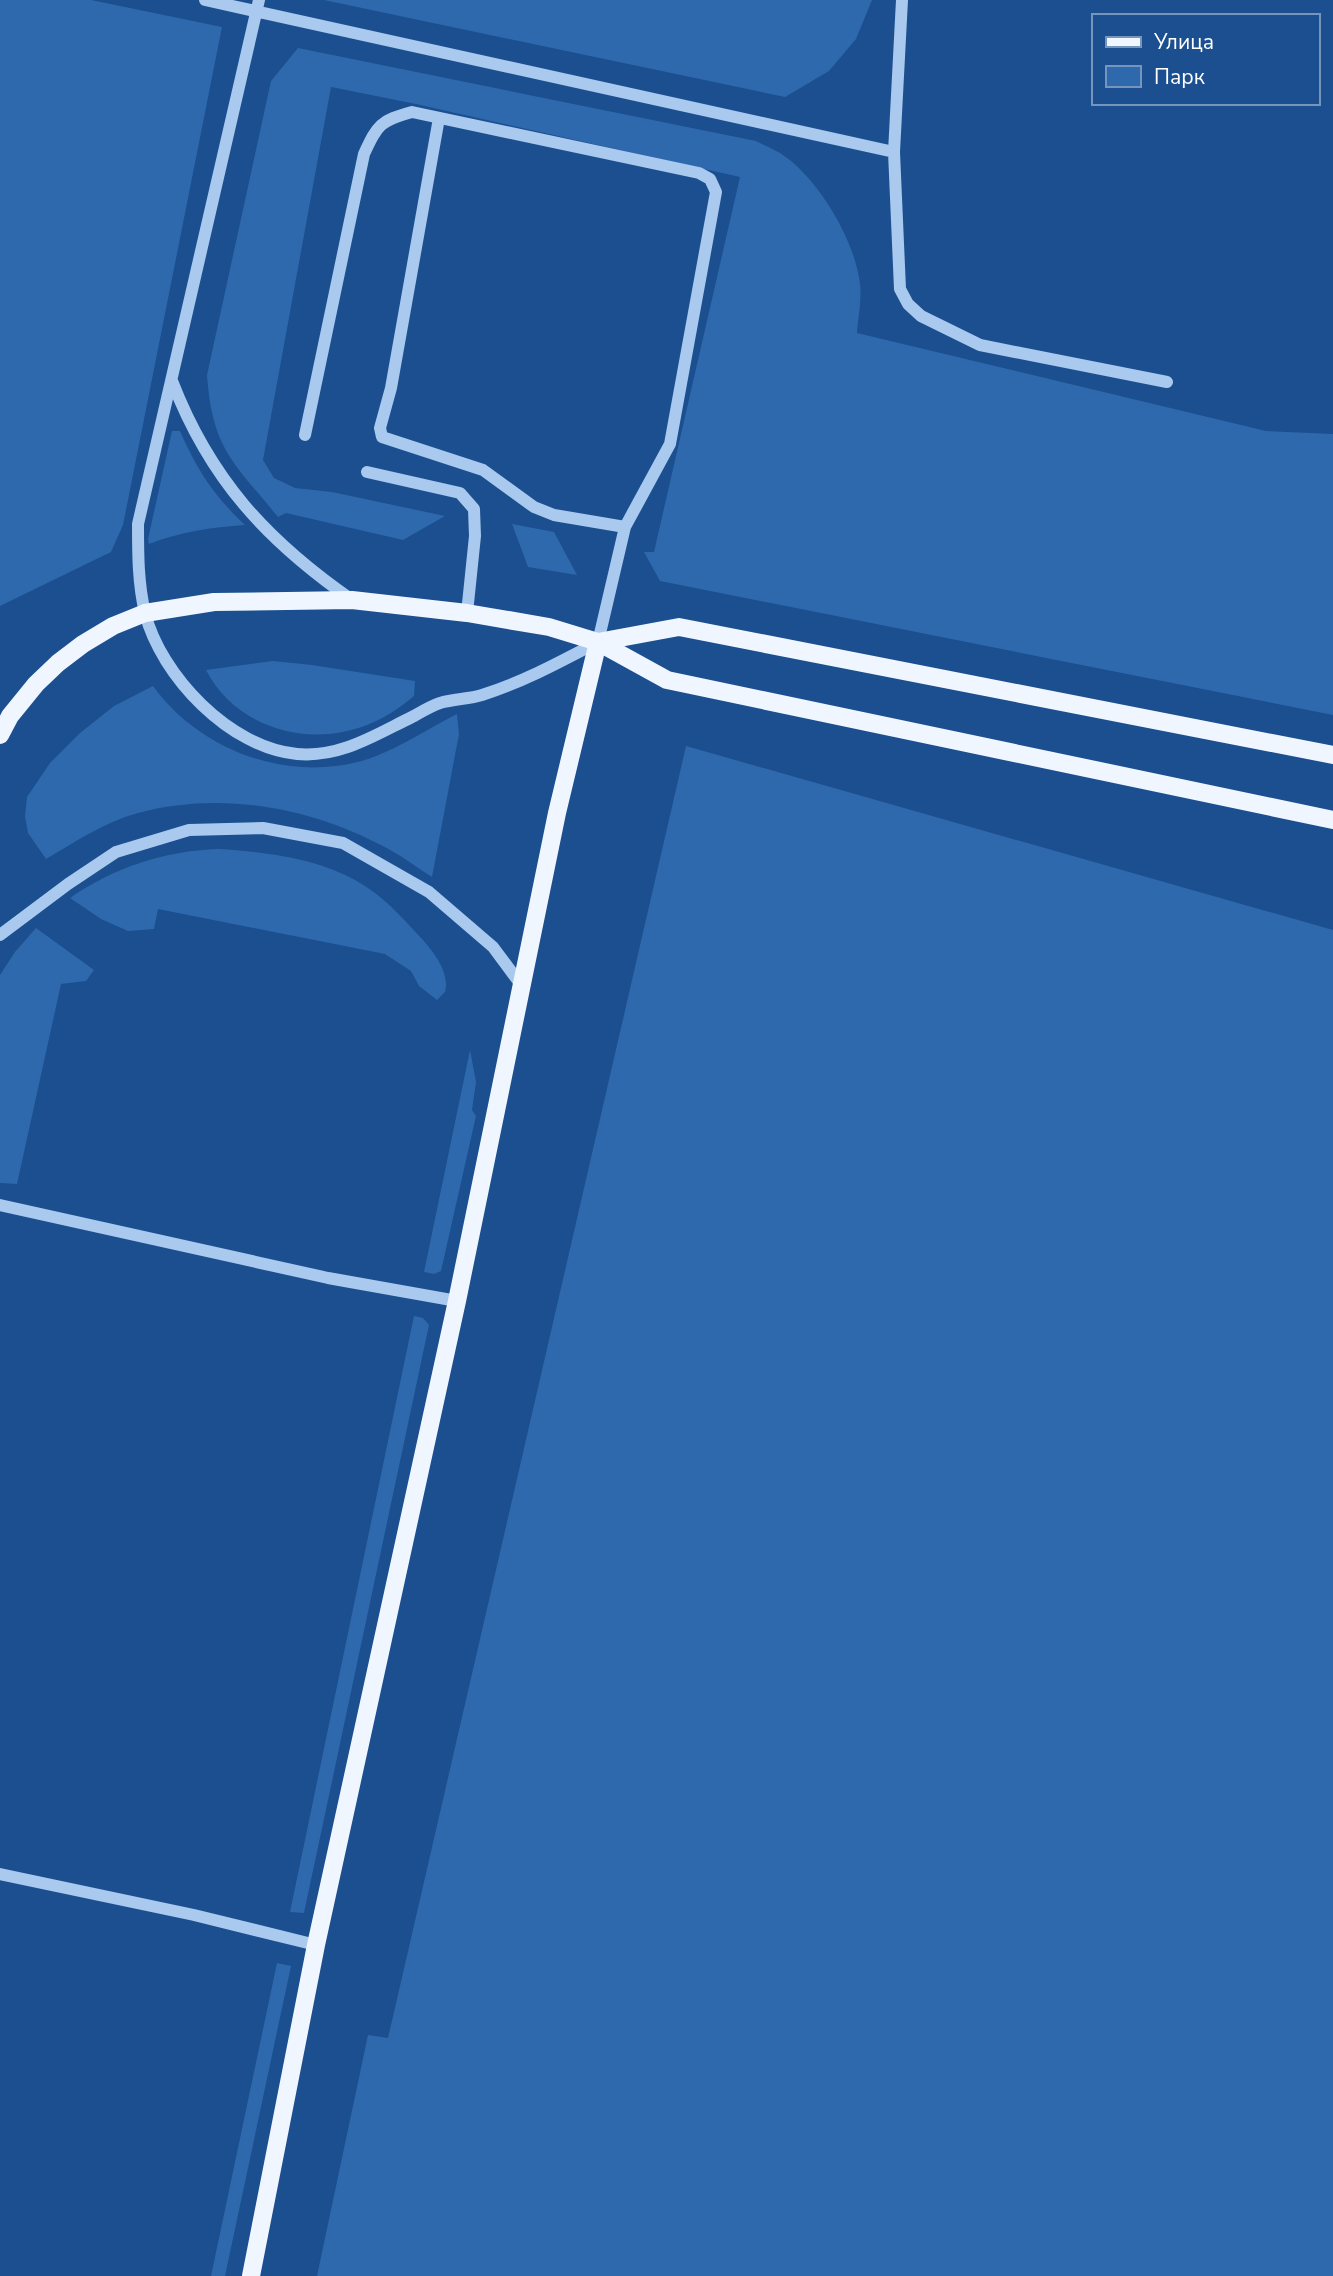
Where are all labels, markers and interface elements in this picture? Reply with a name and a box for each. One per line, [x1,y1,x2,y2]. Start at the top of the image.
legend [1092,14,1319,105]
text: Улица [1153,28,1214,56]
text: Парк [1154,63,1206,91]

